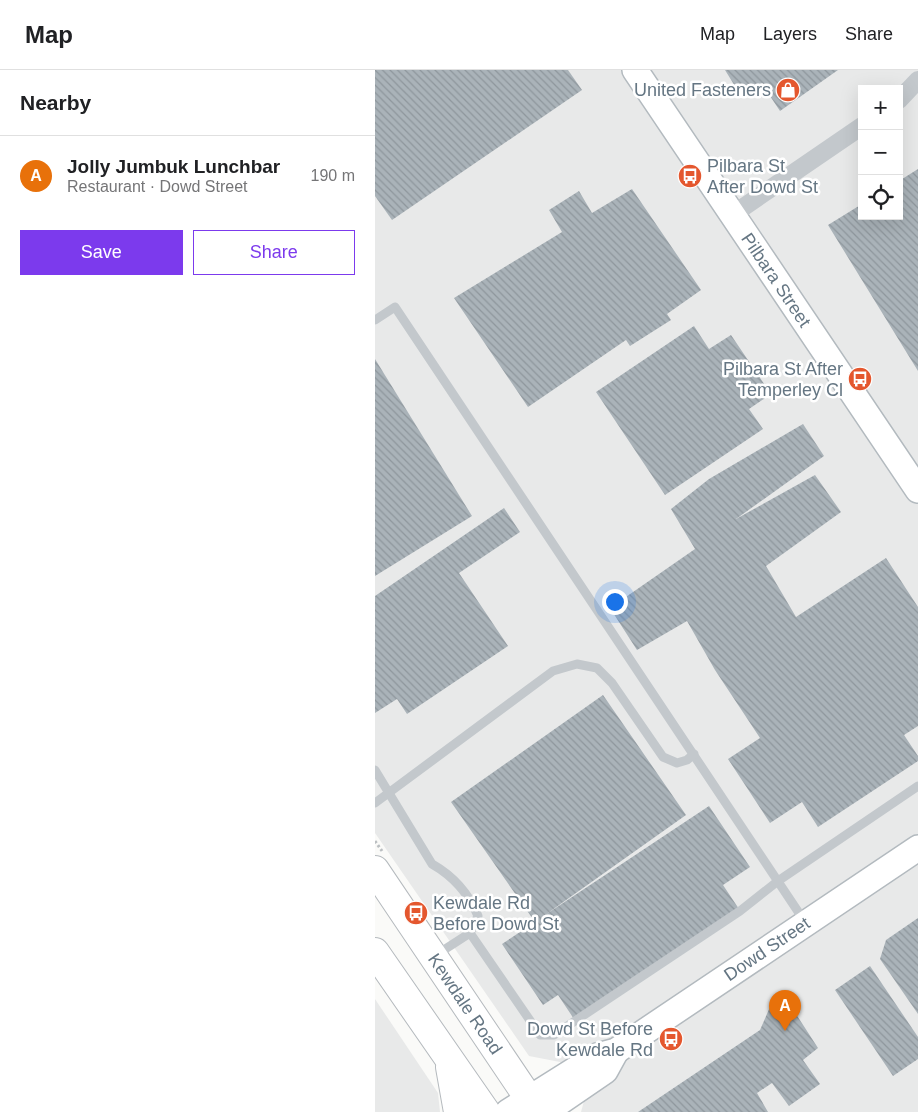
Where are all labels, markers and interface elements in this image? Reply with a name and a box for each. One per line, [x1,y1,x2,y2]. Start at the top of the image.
text: Map [25,21,73,48]
text: Map [700,24,735,44]
text: Layers [763,24,817,44]
text: Share [845,24,893,44]
shop icon: United Fasteners [775,77,801,103]
place label: United Fasteners [634,80,771,100]
map controls [858,85,903,220]
button: + [858,85,903,130]
text: Nearby [20,91,91,114]
button: − [858,130,903,175]
text: Jolly Jumbuk Lunchbar [67,156,280,177]
place label: Pilbara St After Dowd St [707,156,818,197]
bus stop icon: Pilbara St After Dowd St [677,163,703,189]
text: A [30,167,42,184]
text: 190 m [311,167,355,184]
button: locate [858,175,903,220]
text: Restaurant · Dowd Street [67,178,248,195]
street label: Pilbara Street [737,229,815,331]
button: Save [20,230,183,275]
button: Share [193,230,355,275]
place label: Pilbara St After Temperley Cl [723,359,843,400]
bus stop icon: Pilbara St After Temperley Cl [847,366,873,392]
your location [602,589,628,615]
place label: Kewdale Rd Before Dowd St [433,893,559,934]
bus stop icon: Kewdale Rd Before Dowd St [403,900,429,926]
street label: Dowd Street [720,913,814,985]
street label: Kewdale Road [424,950,506,1058]
pin: A [769,990,801,1031]
place label: Dowd St Before Kewdale Rd [527,1019,653,1060]
bus stop icon: Dowd St Before Kewdale Rd [658,1026,684,1052]

